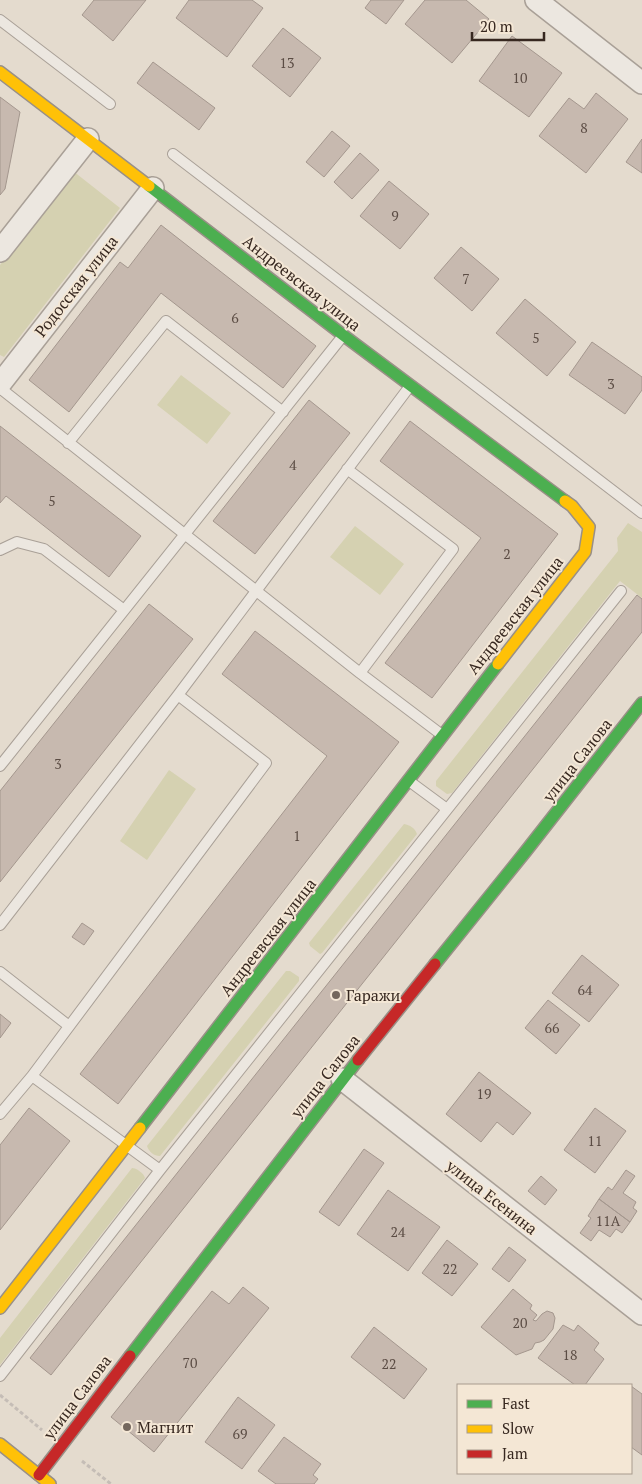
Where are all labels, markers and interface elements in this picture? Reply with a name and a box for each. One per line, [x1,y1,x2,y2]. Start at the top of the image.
scale bar [472,10,544,42]
text: 20 m [480,16,513,36]
house number: 13 [280,53,294,72]
house number: 10 [513,68,527,87]
house number: 8 [580,118,588,137]
house number: 9 [391,206,399,225]
street label: Андреевская улица [238,230,366,336]
street label: Родосская улица [29,231,123,341]
house number: 7 [462,269,470,288]
house number: 6 [231,308,239,327]
house number: 5 [532,328,540,347]
house number: 3 [607,374,615,393]
house number: 4 [289,455,297,474]
house number: 5 [48,491,56,510]
house number: 2 [503,544,511,563]
street label: Андреевская улица [462,551,568,679]
street label: улица Салова [537,714,617,807]
house number: 3 [54,754,62,773]
house number: 1 [293,826,301,845]
street label: Андреевская улица [215,873,321,1001]
house number: 64 [578,980,593,999]
place label: Гаражи [346,984,400,1006]
marker: Гаражи [330,989,342,1001]
house number: 66 [545,1018,560,1037]
street label: улица Салова [285,1030,365,1123]
house number: 19 [477,1084,491,1103]
house number: 11 [588,1131,602,1150]
street label: улица Есенина [441,1154,542,1240]
house number: 11А [596,1211,621,1230]
house number: 24 [391,1222,406,1241]
house number: 22 [443,1259,457,1278]
house number: 20 [513,1313,527,1332]
house number: 18 [563,1345,577,1364]
street label: улица Салова [37,1350,116,1445]
house number: 70 [183,1353,197,1372]
house number: 22 [382,1354,396,1373]
legend [457,1384,632,1474]
text: Fast [502,1393,530,1413]
place label: Магнит [137,1416,193,1438]
text: Slow [502,1418,535,1438]
marker: Магнит [121,1421,133,1433]
house number: 69 [233,1424,247,1443]
text: Jam [502,1443,528,1463]

